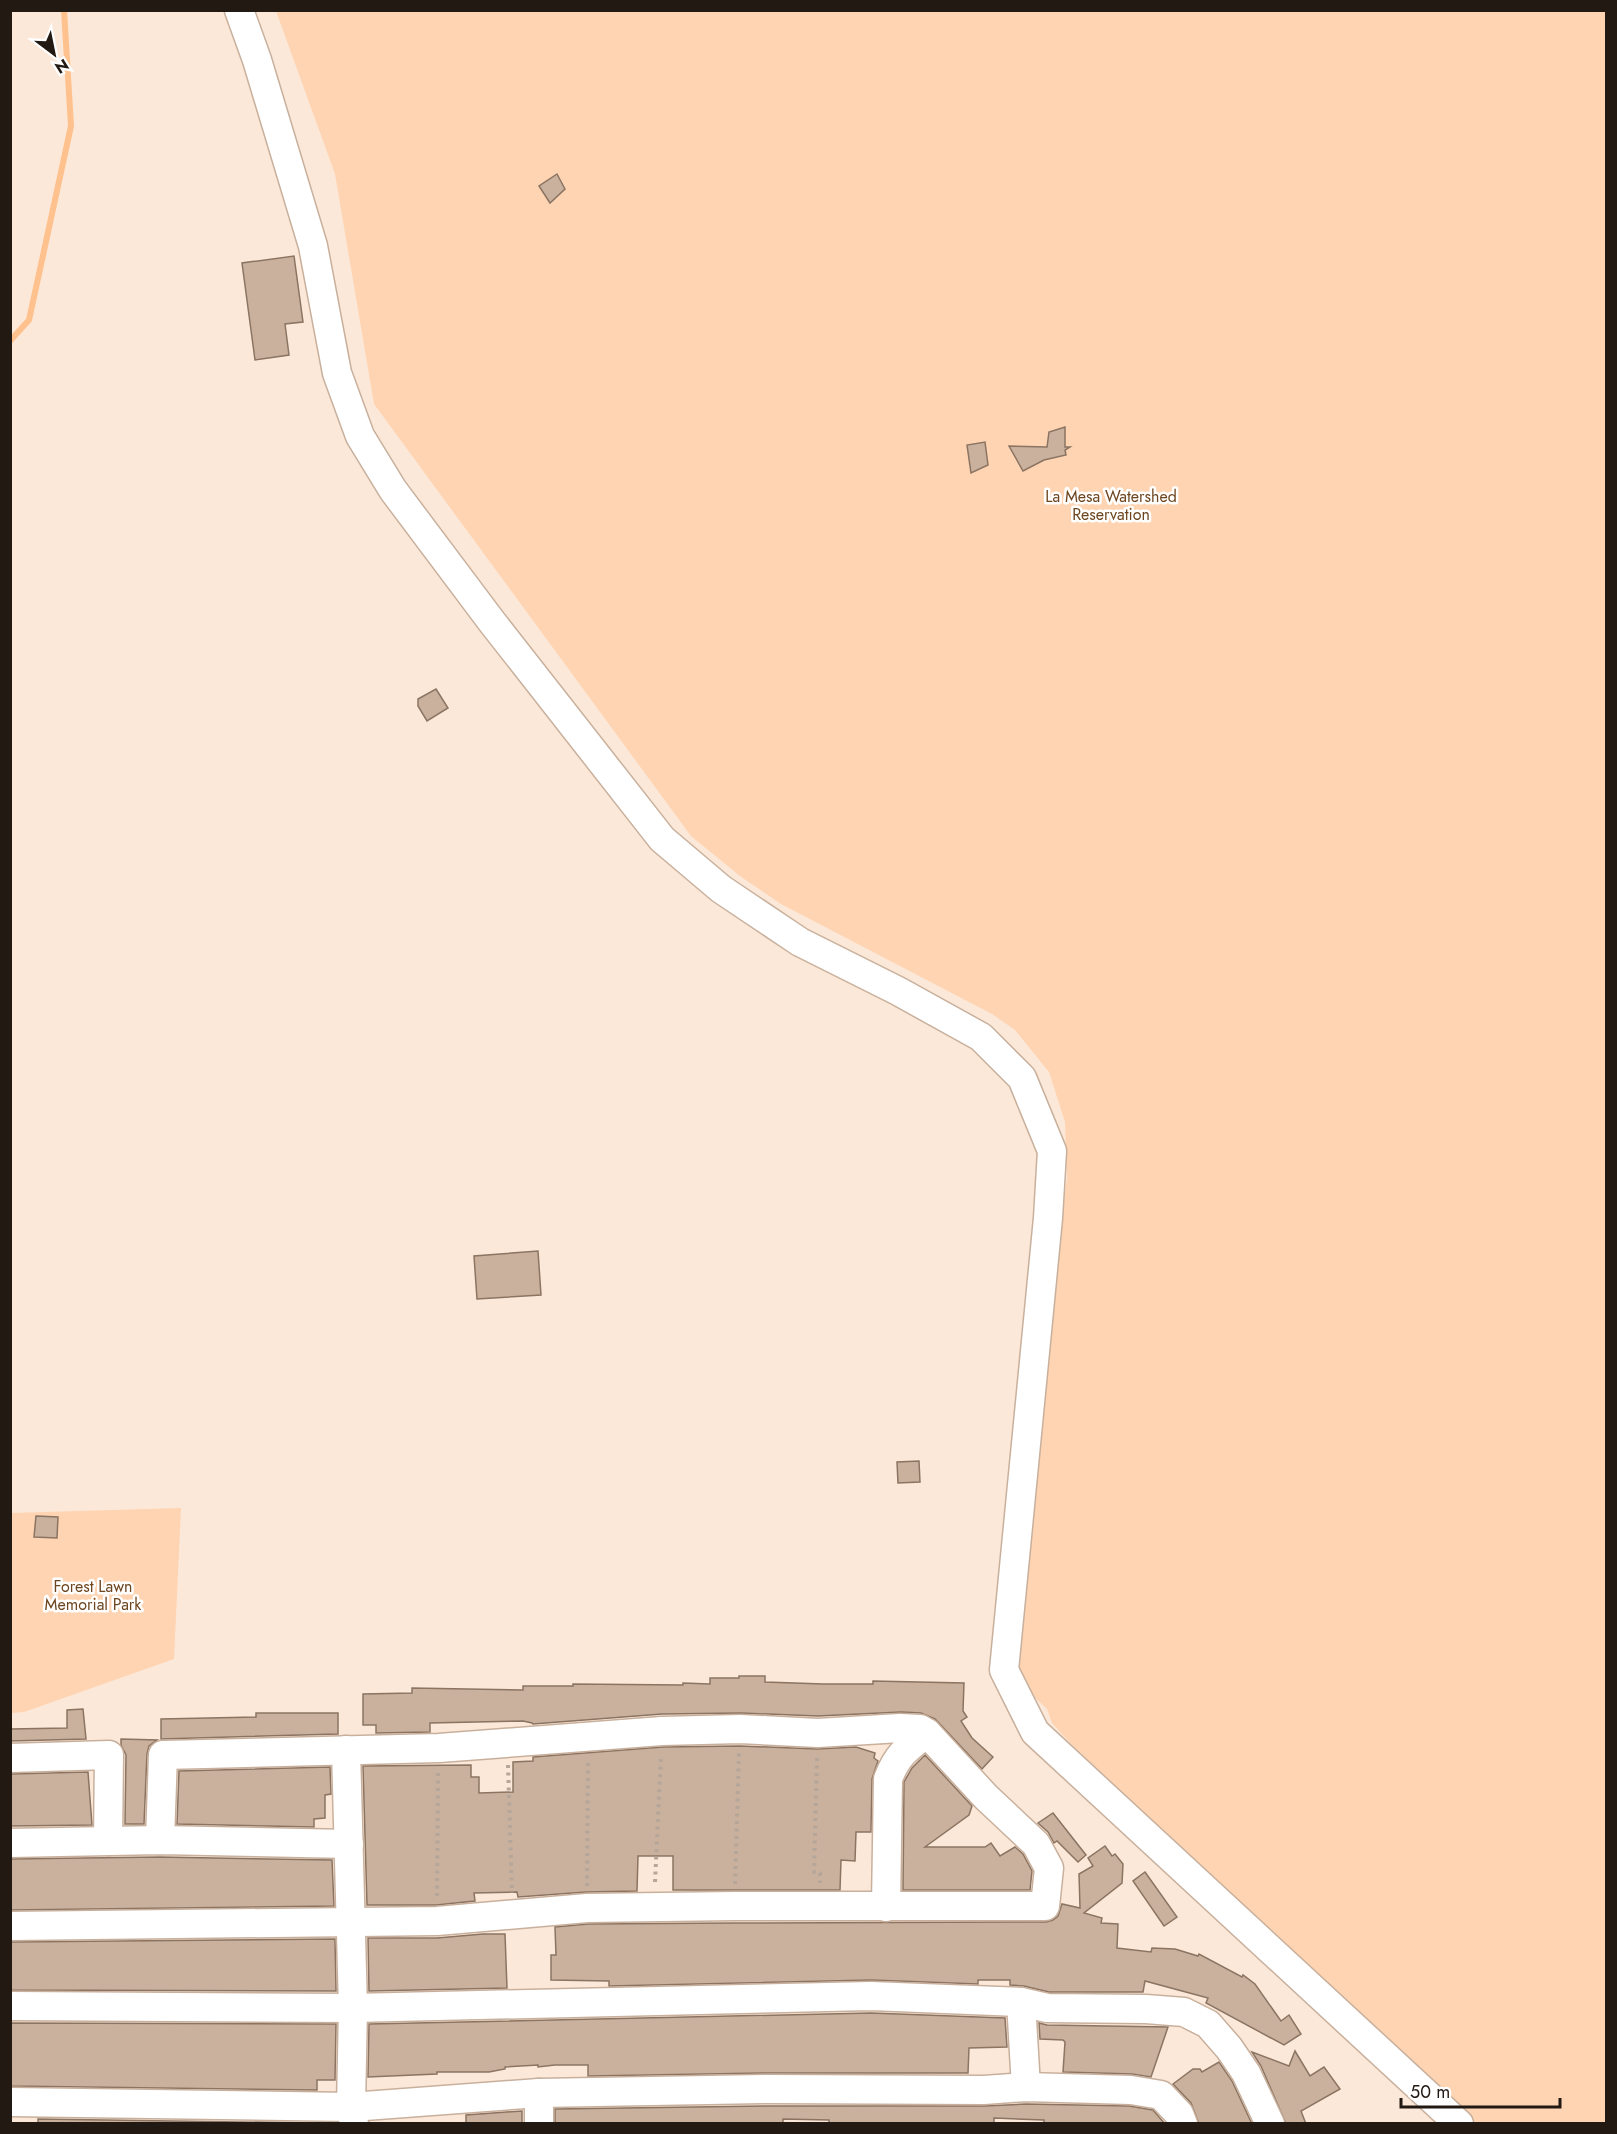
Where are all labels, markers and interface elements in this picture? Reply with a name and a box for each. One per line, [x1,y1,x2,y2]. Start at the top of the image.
north arrow [24,24,84,84]
text: N [50,53,73,79]
park label: La Mesa Watershed Reservation [1045,485,1177,526]
park label: Forest Lawn Memorial Park [45,1575,142,1616]
scale bar [1401,2071,1560,2109]
text: 50 m [1410,2079,1450,2105]

